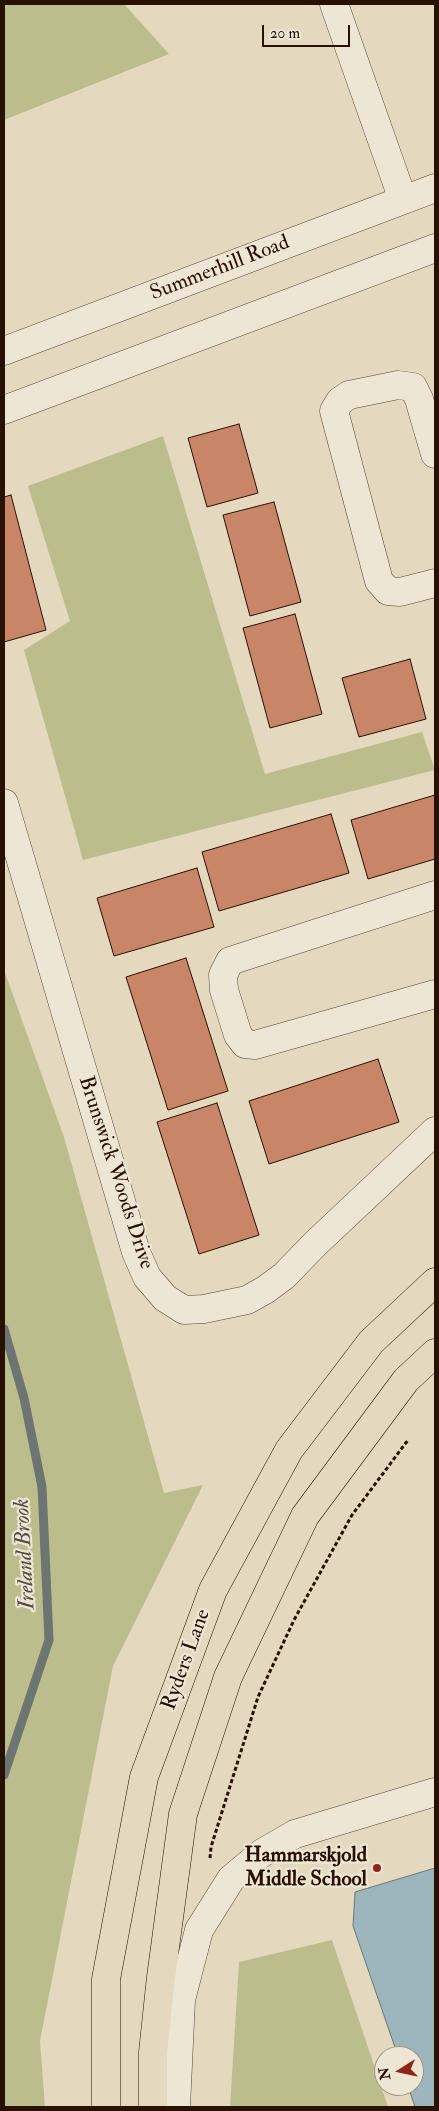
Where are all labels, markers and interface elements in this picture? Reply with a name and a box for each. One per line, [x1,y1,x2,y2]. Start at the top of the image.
scale bar [264,15,352,47]
text: 20 m [270,24,300,43]
street label: Summerhill Road [147,231,293,307]
street label: Brunswick Woods Drive [72,1073,158,1273]
water label: Ireland Brook [10,1498,42,1610]
street label: Ryders Lane [157,1606,217,1714]
place label: Hammarskjold Middle School [245,1843,367,1893]
marker: Hammarskjold Middle School [371,1862,383,1874]
north arrow [374,2046,424,2096]
text: N [375,2066,394,2081]

